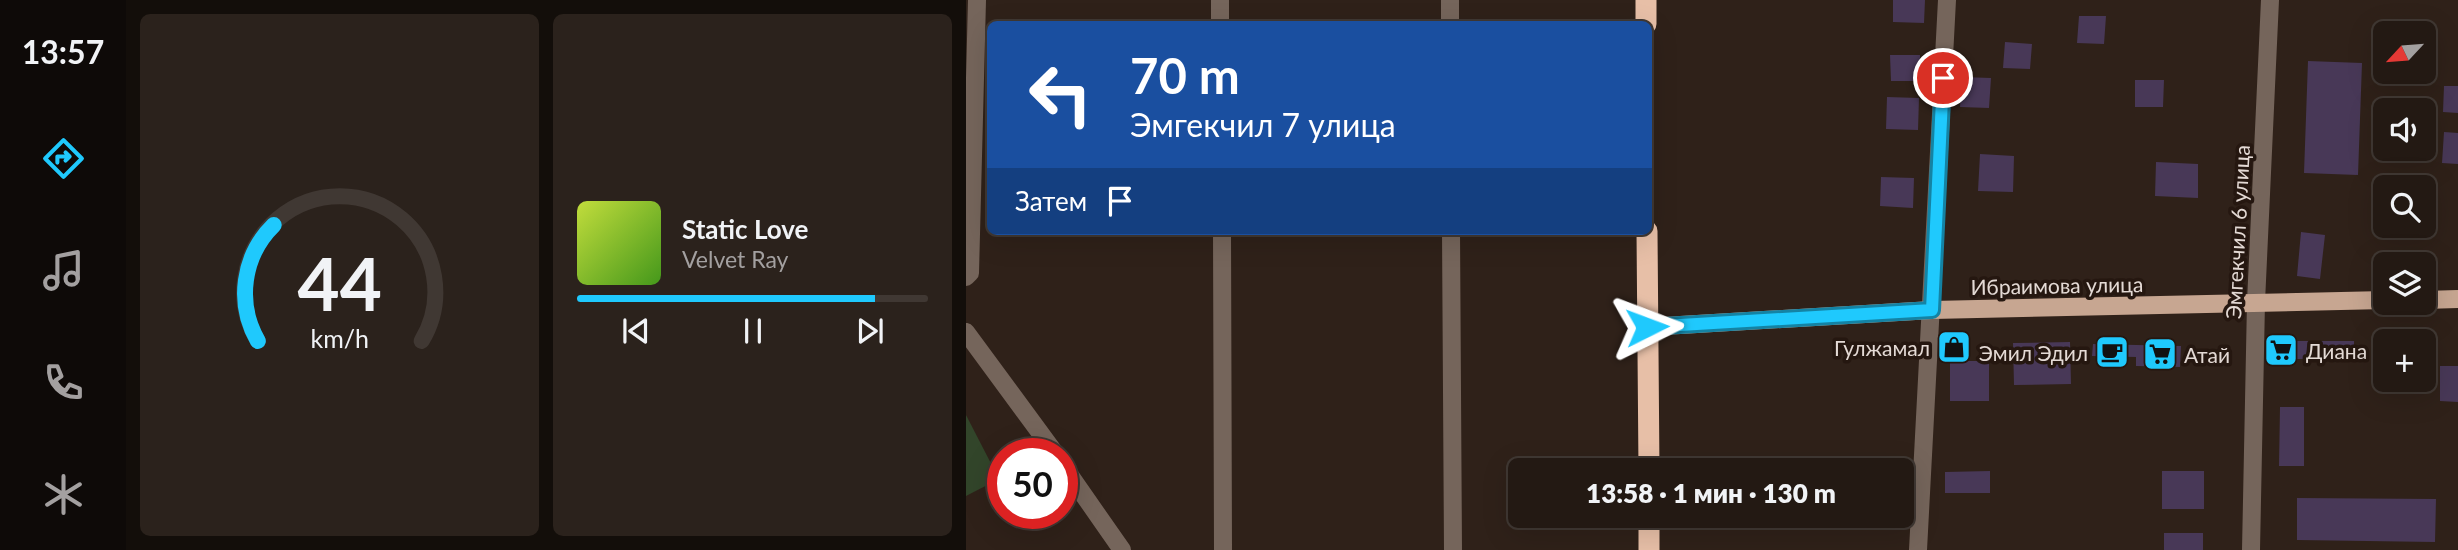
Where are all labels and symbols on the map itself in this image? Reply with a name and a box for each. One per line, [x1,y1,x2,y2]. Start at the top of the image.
north arrow [2373,21,2436,84]
pin [1913,48,1973,108]
street label: Эмгекчил 6 улица [2220,144,2254,320]
street label: Ибраимова улица [1970,271,2144,299]
position arrow [1610,290,1684,364]
shop icon: Гулжамал [1935,328,1973,366]
supermarket icon: Диана [2262,331,2300,369]
cafe icon: Эмил Эдил [2093,333,2131,371]
place label: Гулжамал [1834,335,1930,360]
supermarket icon: Атай [2141,335,2179,373]
place label: Диана [2306,338,2367,363]
place label: Эмил Эдил [1979,340,2088,365]
place label: Атай [2184,342,2230,367]
speed limit sign: 50 [987,438,1078,529]

